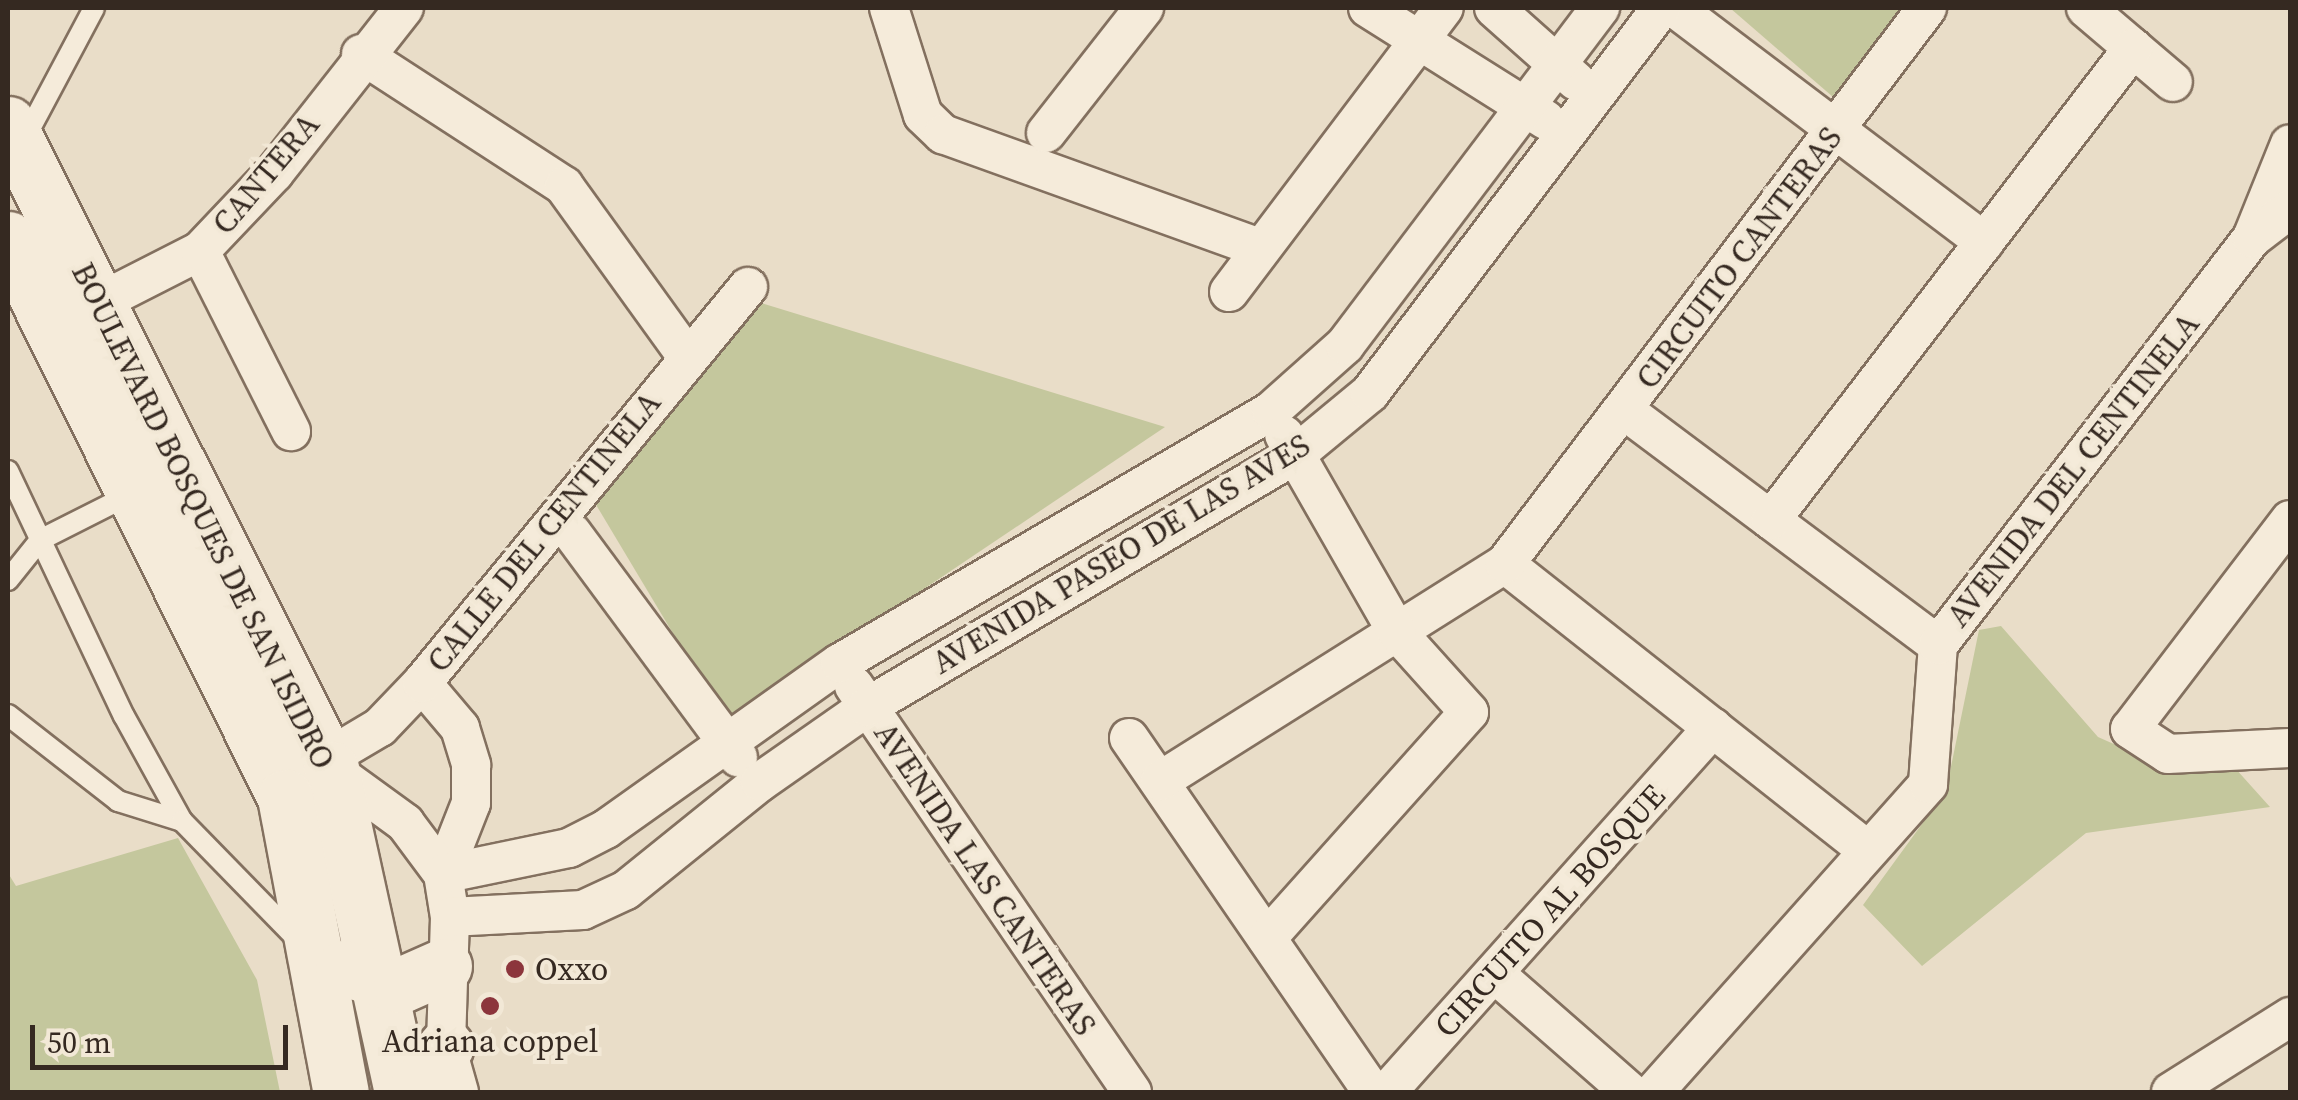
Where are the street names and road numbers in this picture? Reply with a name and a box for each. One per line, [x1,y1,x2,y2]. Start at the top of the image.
street label: CANTERA [204,106,328,242]
street label: CIRCUITO CANTERAS [1628,120,1850,396]
street label: BOULEVARD BOSQUES DE SAN ISIDRO [63,257,343,775]
street label: AVENIDA DEL CENTINELA [1939,306,2207,634]
street label: CALLE DEL CENTINELA [419,384,669,680]
street label: AVENIDA PASEO DE LAS AVES [925,426,1317,682]
street label: AVENIDA LAS CANTERAS [866,715,1104,1043]
street label: CIRCUITO AL BOSQUE [1427,777,1673,1045]

